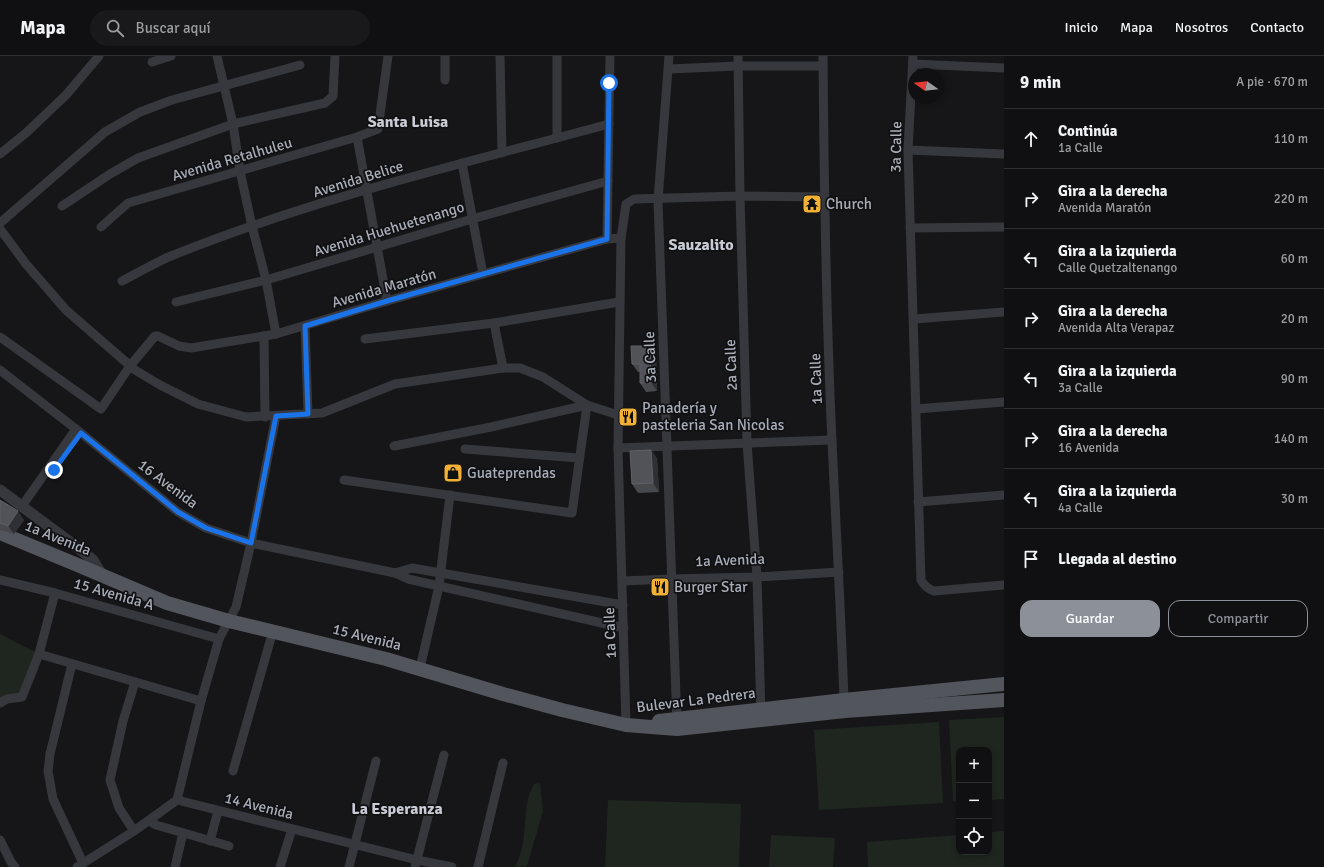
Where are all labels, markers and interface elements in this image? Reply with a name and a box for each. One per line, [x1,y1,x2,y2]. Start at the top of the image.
search box [90,10,370,46]
text: Mapa [20,16,66,40]
icon: search [104,17,126,39]
text: Buscar aquí [136,19,211,37]
text: Inicio [1065,19,1098,36]
text: Mapa [1120,19,1153,36]
text: Nosotros [1175,19,1228,36]
text: Contacto [1250,19,1304,36]
north arrow [908,68,944,104]
text: 9 min [1020,72,1061,93]
route start [600,74,618,92]
text: A pie · 670 m [1236,74,1308,90]
district label: Santa Luisa [368,112,448,132]
street label: 3a Calle [887,121,905,173]
text: Continúa [1058,122,1117,140]
icon: ahead [1020,128,1042,150]
text: 110 m [1274,131,1308,147]
street label: Avenida Retalhuleu [170,133,294,185]
text: 1a Calle [1058,140,1103,156]
street label: Avenida Belice [311,157,405,201]
text: Gira a la derecha [1058,182,1168,200]
icon: right [1020,188,1042,210]
text: 220 m [1274,191,1308,207]
temple icon: Church [801,193,823,215]
place label: Church [826,195,872,213]
street label: Avenida Huehuetenango [312,198,466,260]
text: Avenida Maratón [1058,200,1151,216]
district label: Sauzalito [668,235,734,255]
text: Gira a la izquierda [1058,242,1177,260]
icon: left [1020,248,1042,270]
text: 60 m [1281,251,1308,267]
text: Calle Quetzaltenango [1058,260,1177,276]
street label: Avenida Maratón [330,264,438,312]
text: Gira a la derecha [1058,302,1168,320]
icon: right [1020,308,1042,330]
text: 20 m [1281,311,1308,327]
text: Avenida Alta Verapaz [1058,320,1174,336]
street label: 3a Calle [640,331,660,383]
street label: 2a Calle [721,339,741,391]
street label: 1a Calle [806,353,826,405]
text: Gira a la izquierda [1058,362,1177,380]
icon: left [1020,368,1042,390]
text: 90 m [1281,371,1308,387]
text: 3a Calle [1058,380,1103,396]
place label: Panadería y pasteleria San Nicolas [642,399,785,434]
restaurant icon: Panadería y pasteleria San Nicolas [617,406,639,428]
text: Gira a la derecha [1058,422,1168,440]
icon: right [1020,428,1042,450]
text: 140 m [1274,431,1308,447]
text: 16 Avenida [1058,440,1119,456]
street label: 16 Avenida [134,456,202,512]
route end [45,461,63,479]
shop icon: Guateprendas [442,462,464,484]
place label: Guateprendas [467,464,556,482]
text: Gira a la izquierda [1058,482,1177,500]
icon: left [1020,488,1042,510]
text: 30 m [1281,491,1308,507]
text: 4a Calle [1058,500,1103,516]
street label: 1a Avenida [22,517,94,559]
icon: arrive [1020,548,1042,570]
street label: 1a Avenida [695,550,765,570]
text: Llegada al destino [1058,550,1177,568]
street label: 15 Avenida A [72,574,156,614]
restaurant icon: Burger Star [649,576,671,598]
place label: Burger Star [674,578,748,596]
button: Guardar [1020,600,1160,637]
button: Compartir [1168,600,1308,637]
street label: 1a Calle [600,607,620,659]
street label: 15 Avenida [331,620,403,654]
street label: Bulevar La Pedrera [635,684,757,716]
map controls [956,747,992,855]
button: + [956,747,992,783]
button: − [956,783,992,819]
street label: 14 Avenida [223,789,295,823]
district label: La Esperanza [351,799,443,819]
button: locate [956,819,992,855]

